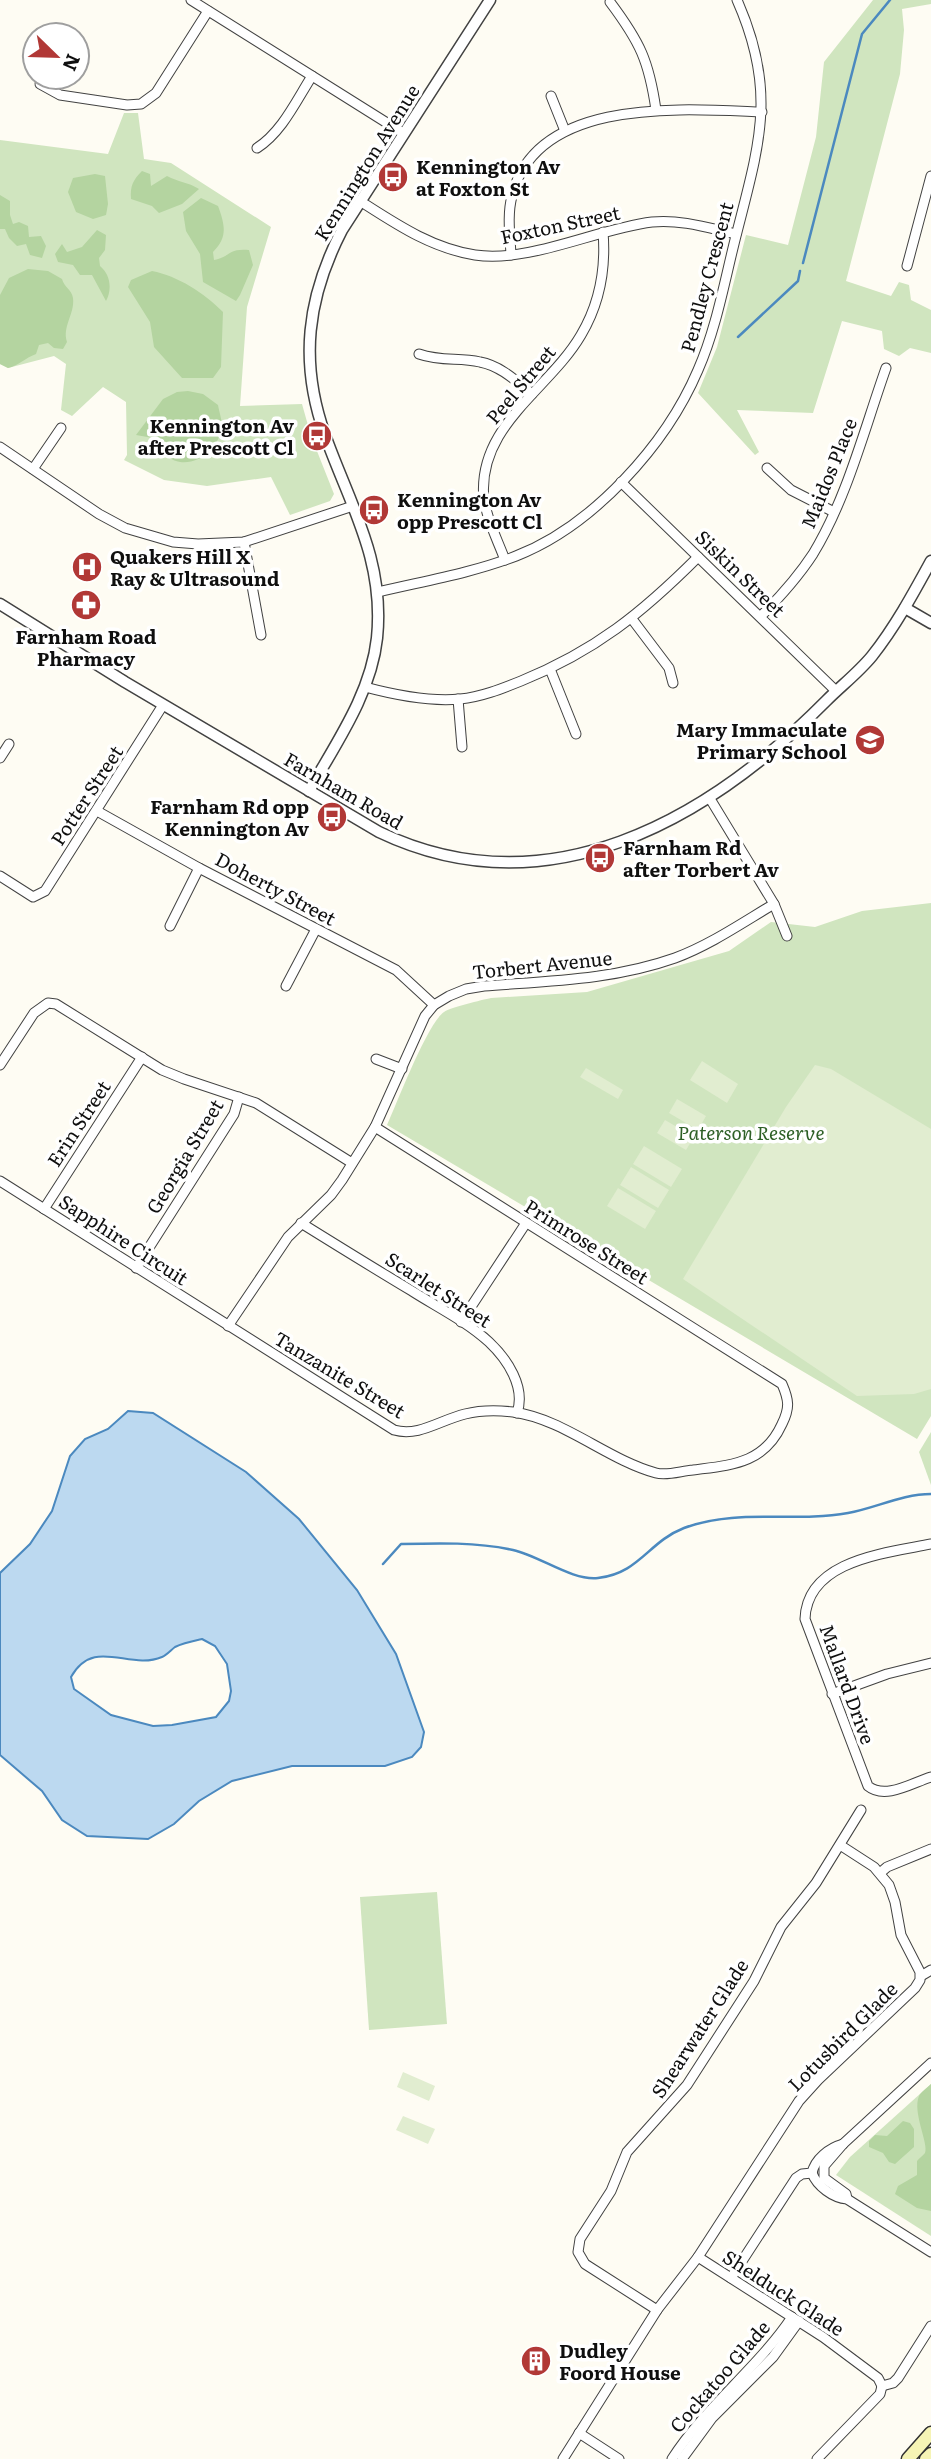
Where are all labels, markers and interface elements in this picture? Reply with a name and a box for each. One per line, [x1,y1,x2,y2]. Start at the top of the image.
north arrow [21,21,91,91]
text: N [57,50,89,76]
street label: Kennington Avenue [307,78,426,246]
place label: Kennington Av at Foxton St [416,152,561,202]
bus stop icon: Kennington Av at Foxton St [376,160,410,194]
street label: Foxton Street [498,198,623,250]
street label: Pendley Crescent [672,198,740,355]
street label: Peel Street [479,338,562,430]
place label: Kennington Av after Prescott Cl [138,411,294,461]
street label: Maidos Place [793,413,863,533]
bus stop icon: Kennington Av after Prescott Cl [300,419,334,453]
place label: Kennington Av opp Prescott Cl [397,485,543,535]
bus stop icon: Kennington Av opp Prescott Cl [357,493,391,527]
street label: Siskin Street [690,523,792,623]
place label: Quakers Hill X Ray & Ultrasound [110,542,280,592]
hospital icon: Quakers Hill X Ray & Ultrasound [70,550,104,584]
pharmacy icon: Farnham Road Pharmacy [69,588,103,622]
place label: Farnham Road Pharmacy [15,622,157,672]
place label: Mary Immaculate Primary School [676,715,847,765]
school or university icon: Mary Immaculate Primary School [853,723,887,757]
street label: Potter Street [43,739,129,851]
street label: Farnham Road [279,745,409,836]
place label: Farnham Rd opp Kennington Av [150,792,309,842]
bus stop icon: Farnham Rd opp Kennington Av [315,800,349,834]
place label: Farnham Rd after Torbert Av [623,833,779,883]
bus stop icon: Farnham Rd after Torbert Av [583,841,617,875]
street label: Doherty Street [211,844,342,932]
street label: Torbert Avenue [471,943,614,985]
street label: Erin Street [40,1074,117,1172]
street label: Georgia Street [139,1093,229,1219]
park label: Paterson Reserve [677,1118,825,1146]
street label: Sapphire Circuit [54,1187,194,1291]
street label: Primrose Street [520,1192,655,1290]
street label: Scarlet Street [381,1244,498,1334]
street label: Tanzanite Street [269,1324,411,1424]
street label: Mallard Drive [813,1620,883,1748]
street label: Shearwater Glade [644,1953,755,2103]
street label: Lotusbird Glade [781,1975,903,2097]
street label: Shelduck Glade [718,2242,850,2342]
street label: Cockatoo Glade [662,2314,776,2438]
place label: Dudley Foord House [559,2336,681,2386]
building icon: Dudley Foord House [519,2344,553,2378]

